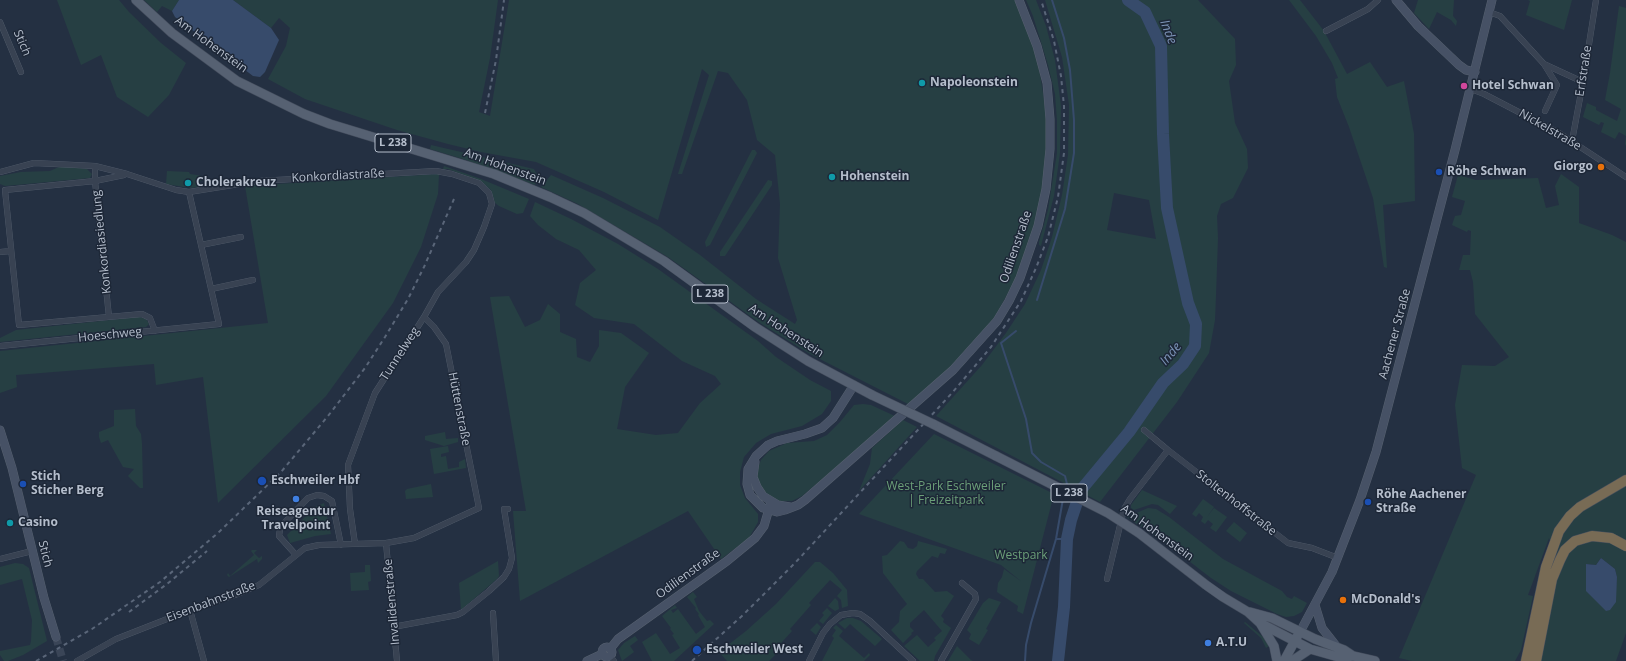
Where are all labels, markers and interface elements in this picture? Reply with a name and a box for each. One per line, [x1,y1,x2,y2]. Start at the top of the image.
street label: Am Hohenstein [172,14,250,76]
water label: Inde [1156,18,1180,46]
street label: Stich [10,28,34,58]
street label: Erfstraße [1573,44,1595,98]
place label: Napoleonstein [930,76,1018,90]
marker: Napoleonstein [917,78,927,88]
place label: Hotel Schwan [1472,79,1554,93]
marker: Hotel Schwan [1459,81,1469,91]
street label: Nickelstraße [1516,106,1584,154]
road number: L 238 [375,134,411,152]
street label: Am Hohenstein [462,145,548,189]
place label: Giorgo [1554,160,1593,174]
marker: Giorgo [1596,162,1606,172]
place label: Röhe Schwan [1447,165,1527,179]
street label: Konkordiastraße [291,166,385,186]
marker: Röhe Schwan [1434,167,1444,177]
place label: Hohenstein [840,170,909,184]
marker: Hohenstein [827,172,837,182]
place label: Cholerakreuz [196,176,276,190]
marker: Cholerakreuz [183,178,193,188]
street label: Konkordiasiedlung [89,189,115,295]
street label: Odilienstraße [997,209,1035,285]
road number: L 238 [692,285,728,303]
street label: Aachener Straße [1376,287,1414,381]
street label: Am Hohenstein [746,301,826,361]
street label: Hoeschweg [77,324,143,346]
street label: Tunnelweg [377,324,423,384]
water label: Inde [1157,339,1185,369]
street label: Hüttenstraße [445,371,473,447]
street label: Stoltenhoffstraße [1193,467,1279,539]
place label: Stich Sticher Berg [31,470,104,498]
place label: Eschweiler Hbf [271,474,360,488]
marker: Eschweiler Hbf [256,475,268,487]
marker: Stich Sticher Berg [18,479,28,489]
park label: West-Park Eschweiler | Freizeitpark [886,480,1006,508]
road number: L 238 [1051,484,1087,502]
place label: Röhe Aachener Straße [1376,488,1467,516]
marker: Reiseagentur Travelpoint [291,494,301,504]
marker: Röhe Aachener Straße [1363,497,1373,507]
street label: Am Hohenstein [1118,502,1196,564]
place label: Reiseagentur Travelpoint [256,505,336,533]
place label: Casino [18,516,58,530]
marker: Casino [5,518,15,528]
street label: Stich [35,539,55,569]
street label: Odilienstraße [653,546,723,602]
park label: Westpark [994,549,1048,563]
street label: Invalidenstraße [381,558,403,646]
street label: Eisenbahnstraße [165,578,257,626]
place label: McDonald's [1351,593,1420,607]
marker: McDonald's [1338,595,1348,605]
place label: A.T.U [1216,636,1247,650]
marker: A.T.U [1203,638,1213,648]
place label: Eschweiler West [706,643,803,657]
marker: Eschweiler West [691,644,703,656]

